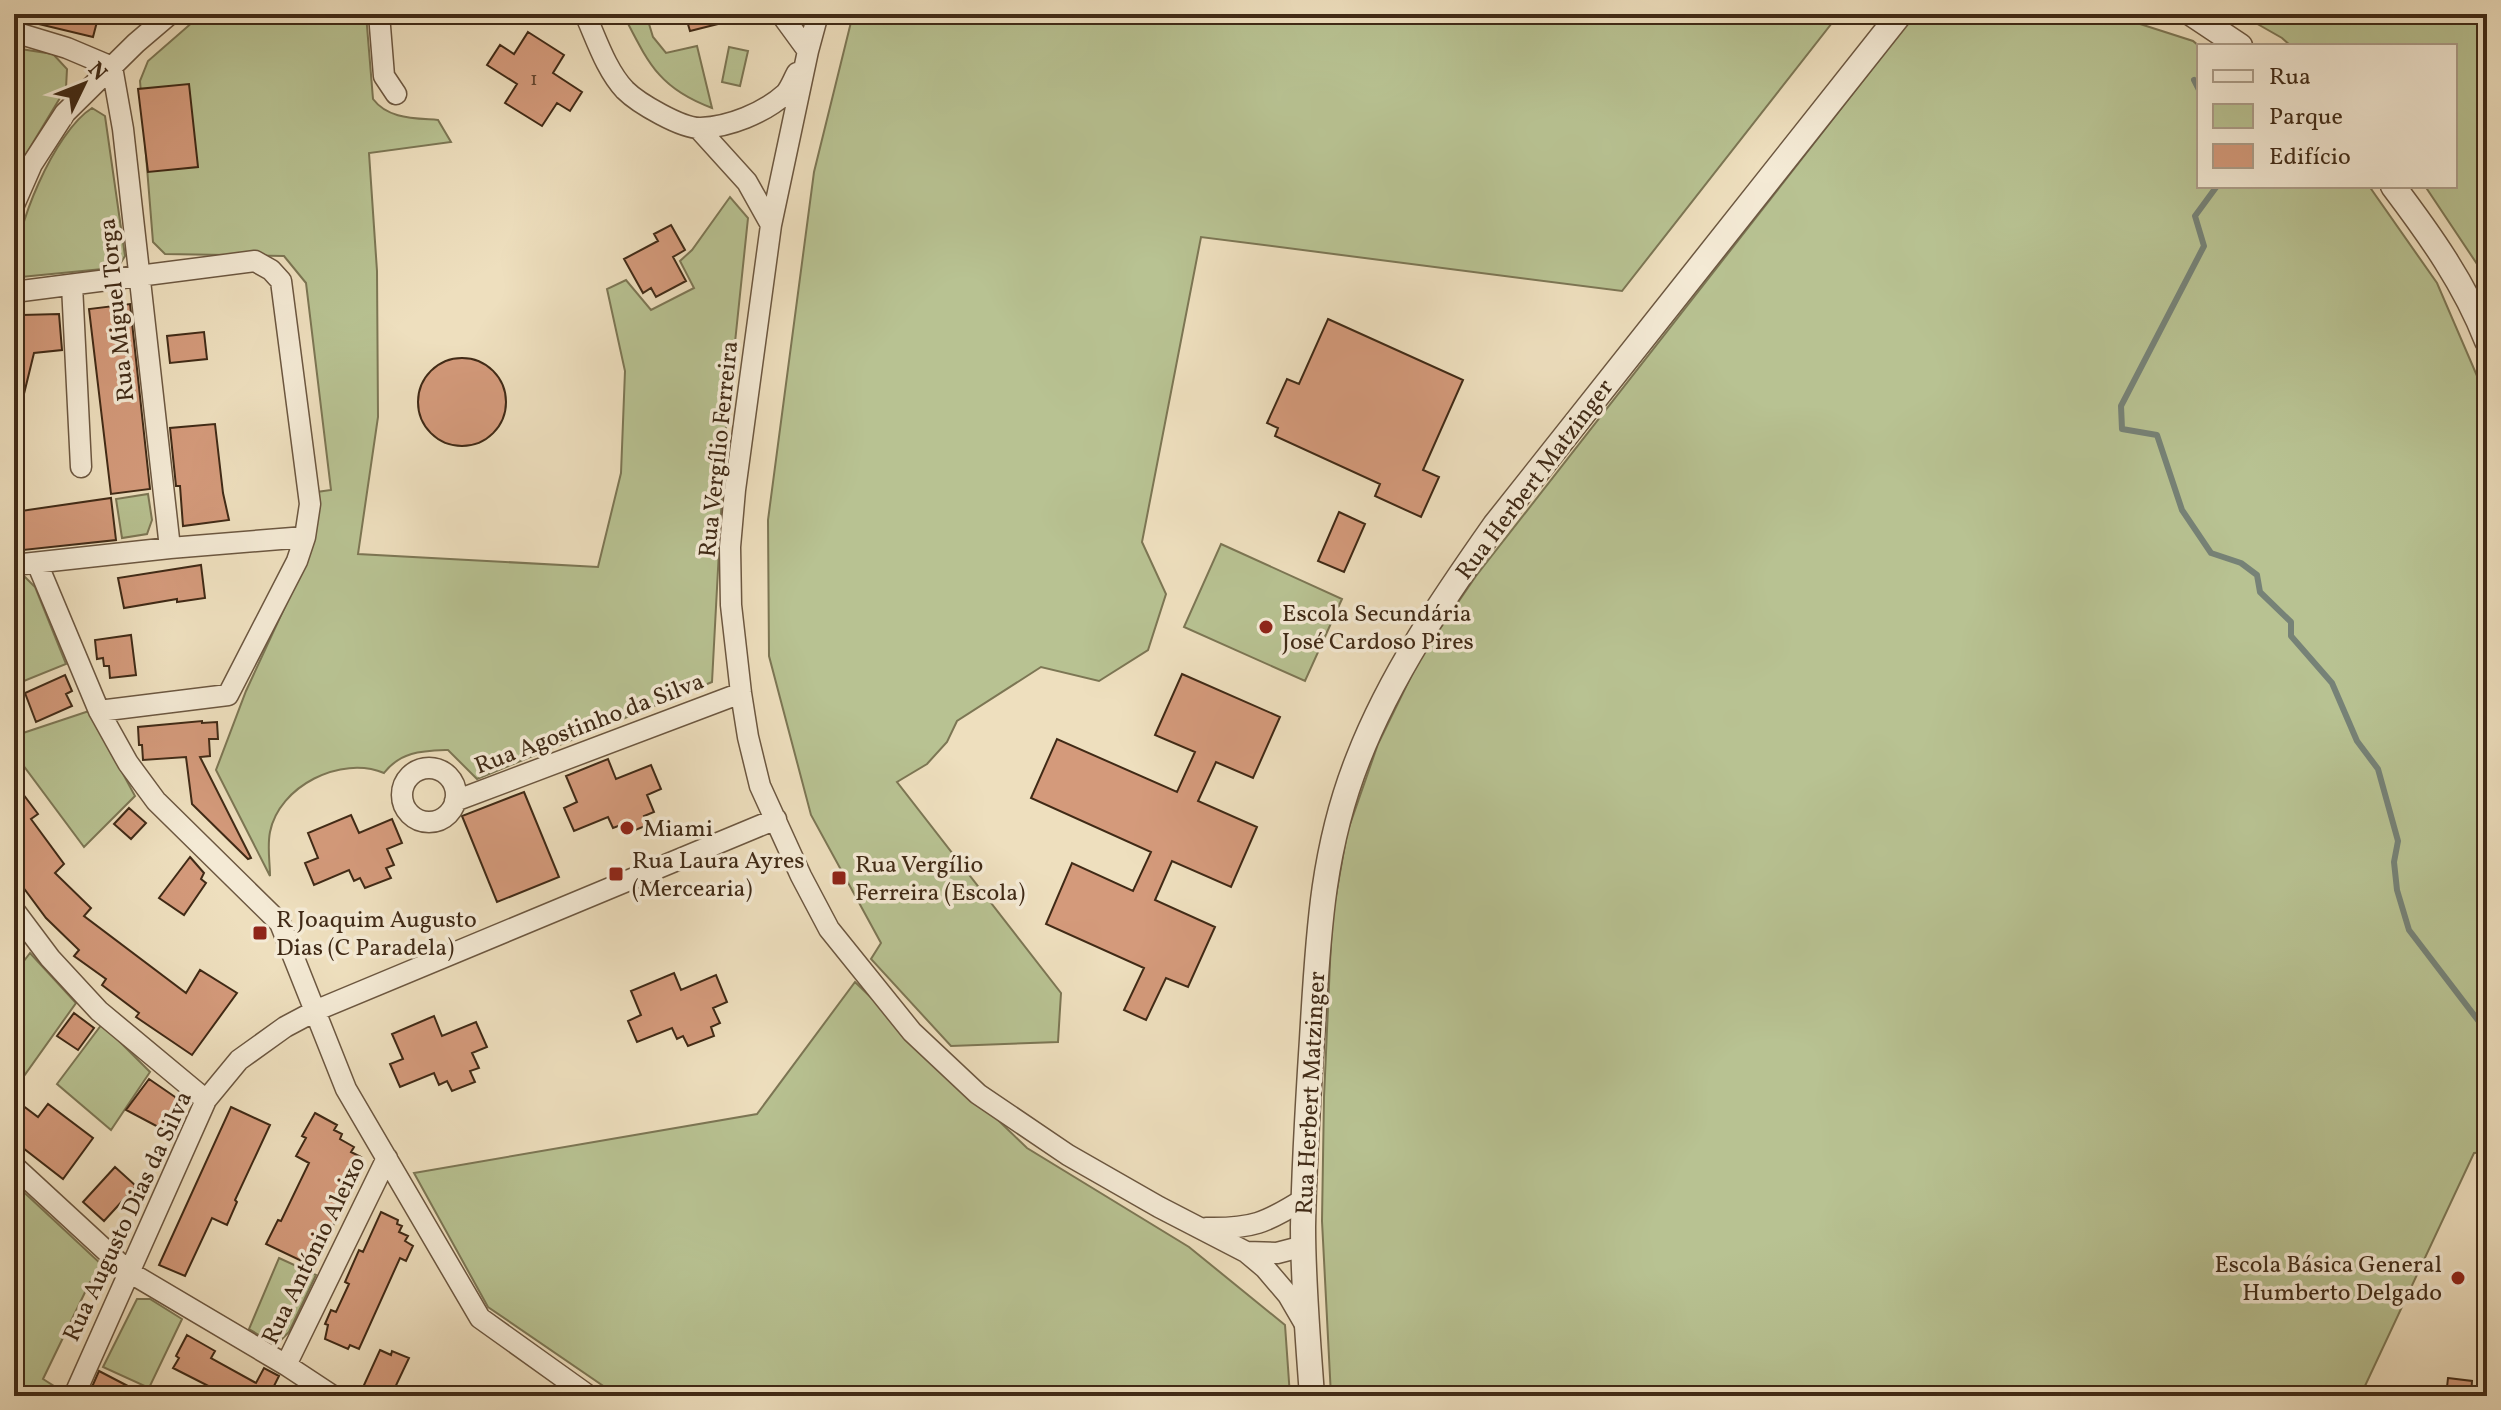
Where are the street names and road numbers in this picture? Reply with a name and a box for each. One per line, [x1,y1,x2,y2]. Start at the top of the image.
street label: Rua Miguel Torga [91,216,145,403]
street label: Rua Vergílio Ferreira [692,339,748,559]
street label: Rua Herbert Matzinger [1449,373,1622,588]
street label: Rua Agostinho da Silva [470,665,709,784]
street label: Rua Herbert Matzinger [1289,971,1335,1216]
street label: Rua Augusto Dias da Silva [56,1086,202,1348]
street label: Rua António Aleixo [254,1151,375,1351]

